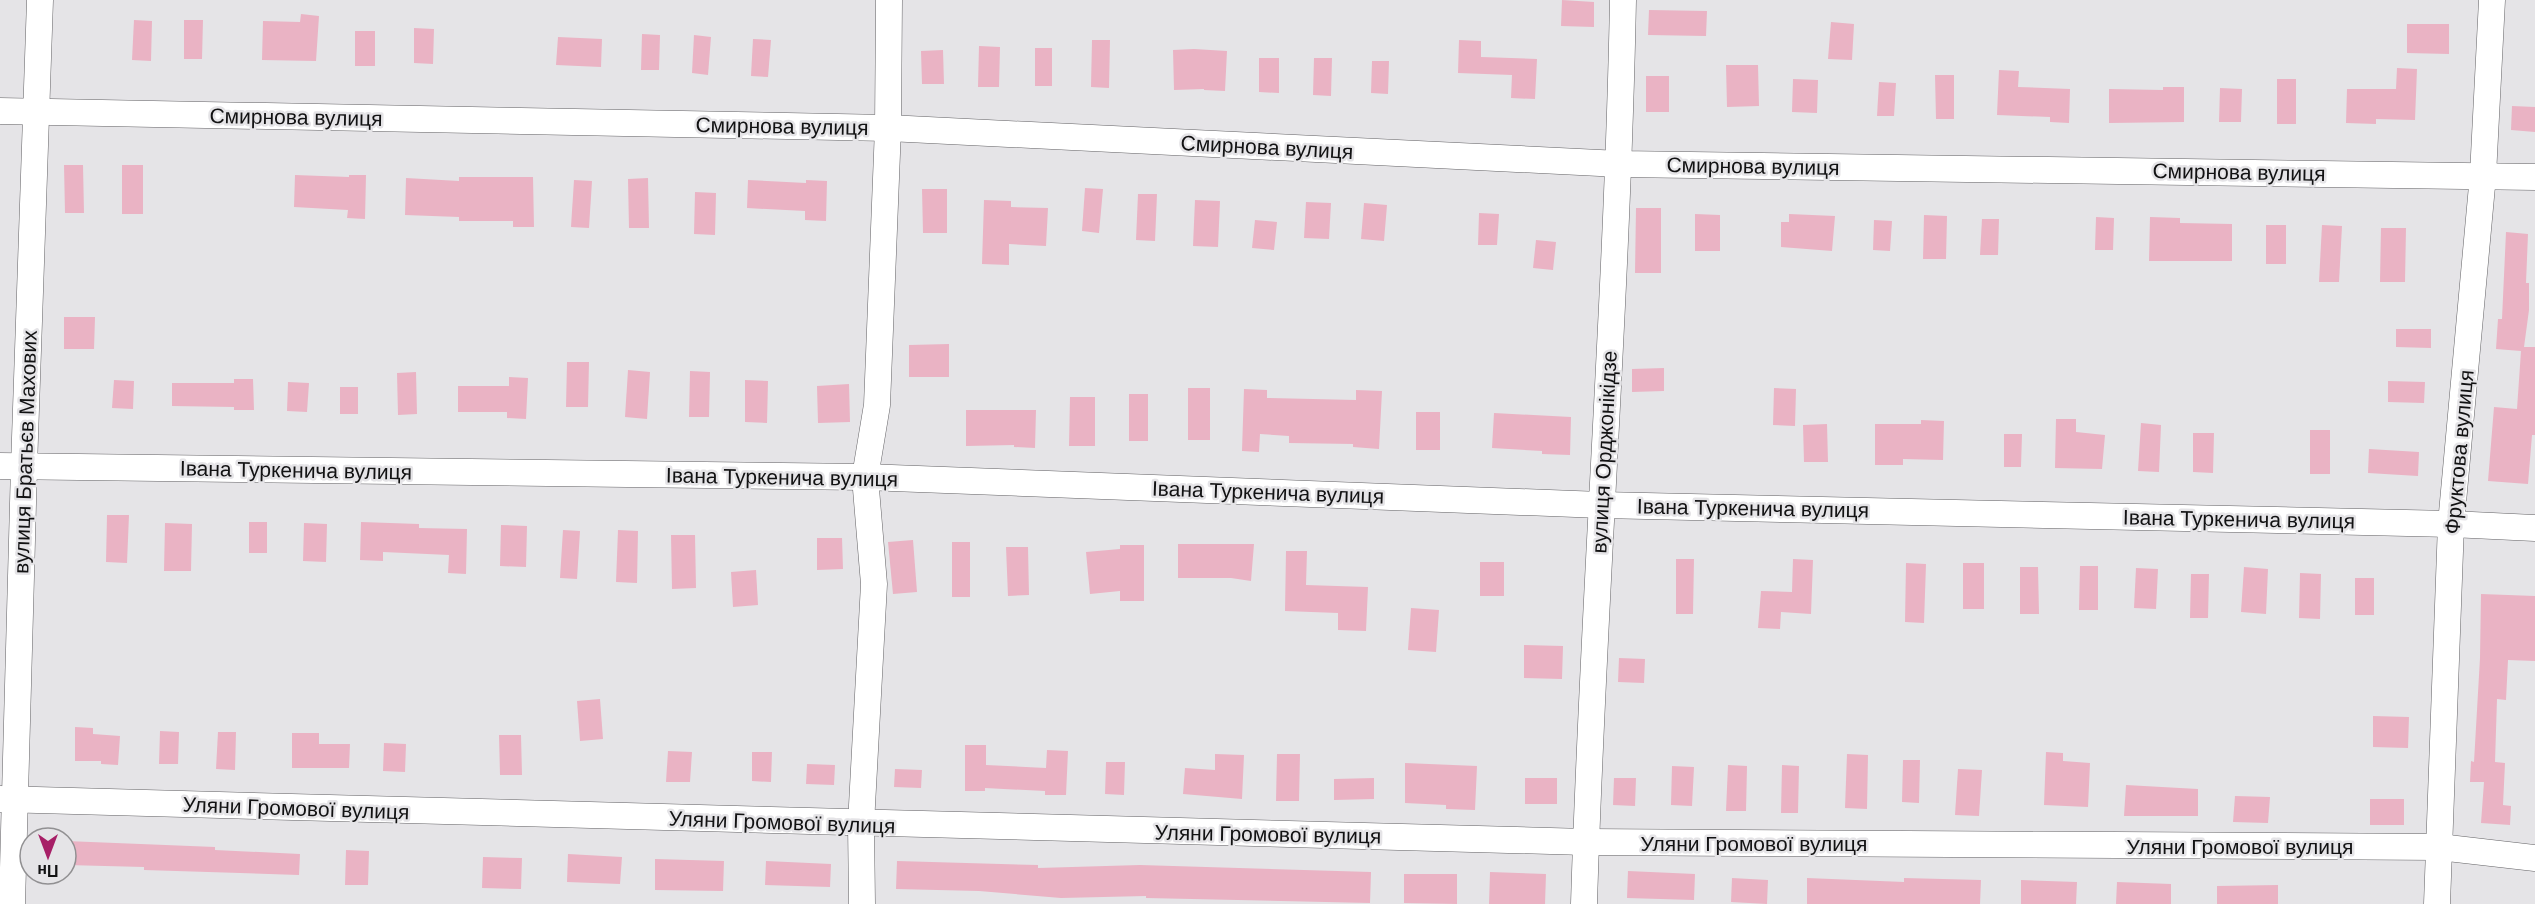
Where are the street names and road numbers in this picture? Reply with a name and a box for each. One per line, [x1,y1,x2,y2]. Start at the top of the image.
street label: Смирнова вулиця [209,104,383,130]
street label: Смирнова вулиця [695,113,869,139]
street label: Смирнова вулиця [1180,131,1354,163]
street label: Смирнова вулиця [1666,153,1840,179]
street label: Смирнова вулиця [2152,159,2326,185]
street label: вулиця Братьєв Махових [9,329,41,574]
street label: вулиця Орджонікідзе [1587,350,1621,554]
street label: Фруктова вулиця [2440,369,2478,535]
street label: Івана Туркенича вулиця [180,456,412,484]
street label: Івана Туркенича вулиця [666,463,898,491]
street label: Івана Туркенича вулиця [1152,476,1384,508]
street label: Івана Туркенича вулиця [1637,494,1869,522]
street label: Івана Туркенича вулиця [2123,505,2355,533]
street label: Уляни Громової вулиця [182,793,410,823]
street label: Уляни Громової вулиця [668,807,896,837]
street label: Уляни Громової вулиця [1154,821,1382,847]
street label: Уляни Громової вулиця [1641,832,1867,855]
street label: Уляни Громової вулиця [2127,835,2353,858]

